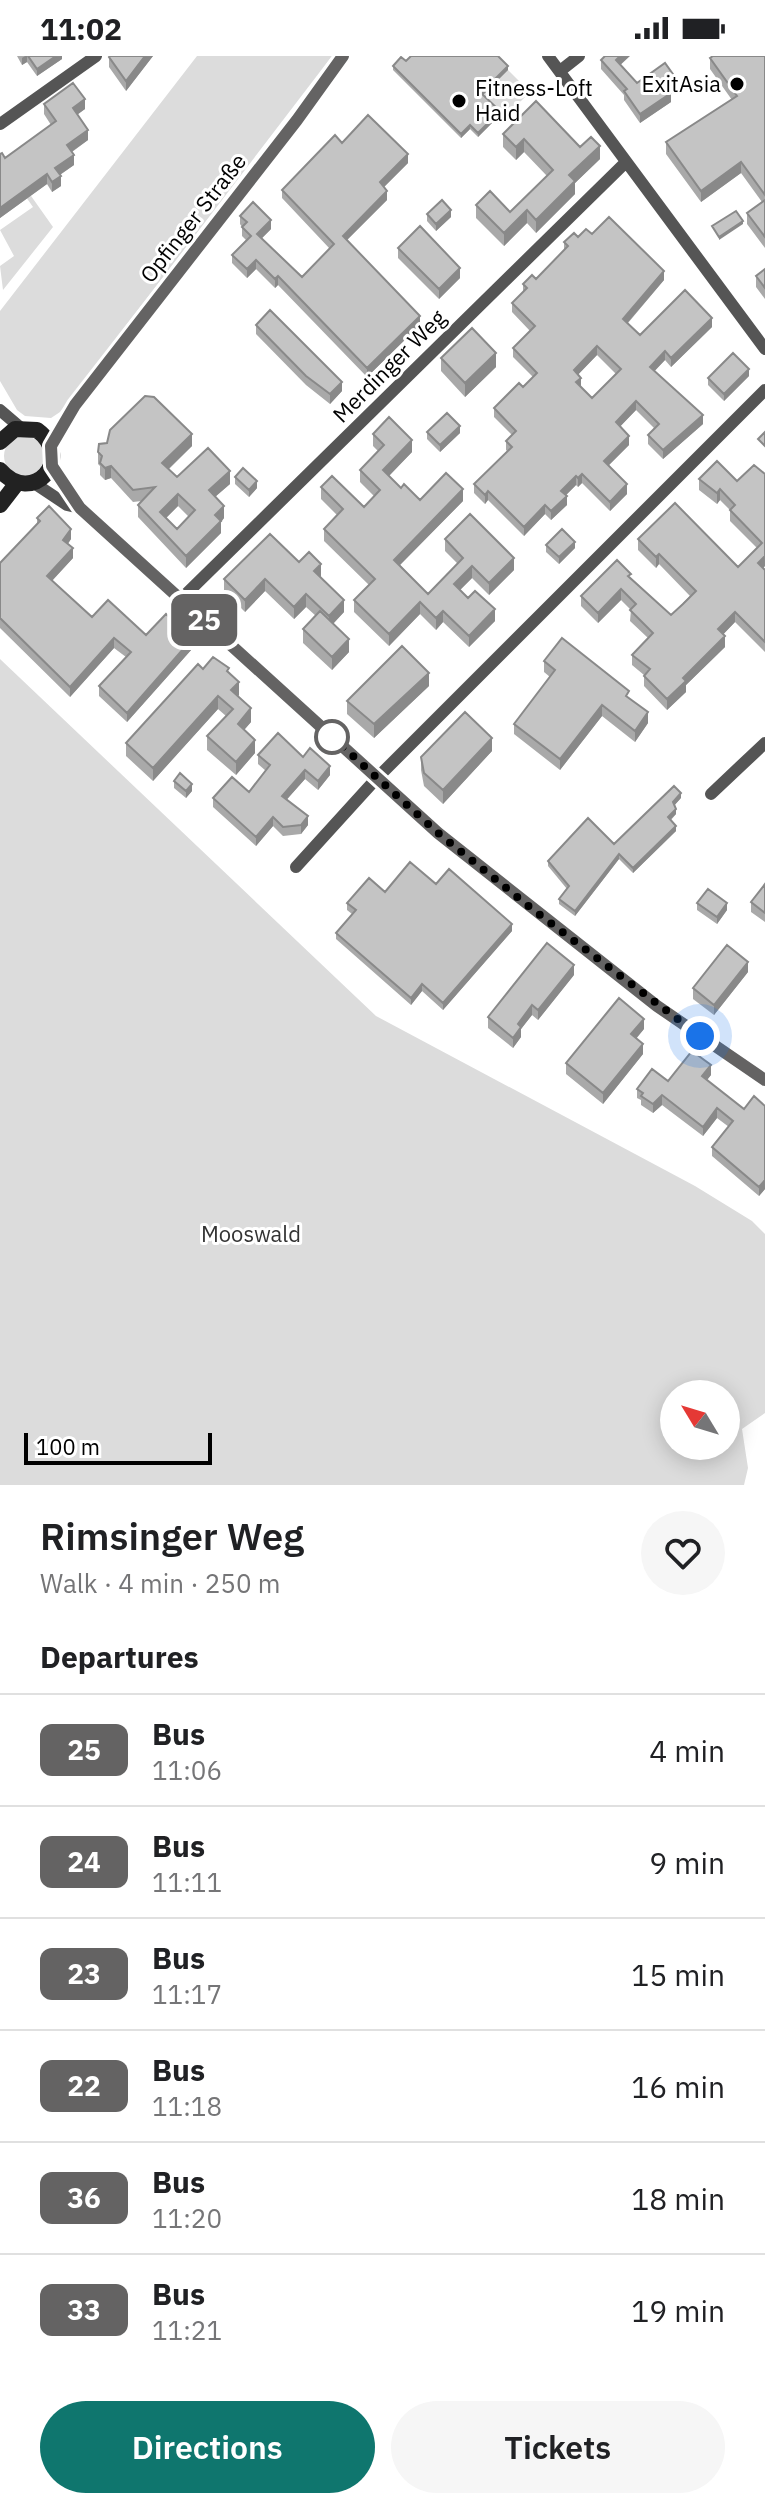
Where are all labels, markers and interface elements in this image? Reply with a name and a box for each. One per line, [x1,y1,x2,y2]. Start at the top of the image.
text: 11:02 [40,9,122,48]
place label: ExitAsia [642,69,721,98]
place label: Fitness-Loft Haid [475,73,593,127]
marker: ExitAsia [728,75,746,93]
marker: Fitness-Loft Haid [450,92,468,110]
street label: Opfinger Straße [133,147,252,288]
street label: Merdinger Weg [326,303,452,428]
line badge: 25 [168,594,240,646]
text: 25 [187,601,221,638]
unlabelled marker [315,720,349,754]
your location [680,1016,720,1056]
park label: Mooswald [201,1219,301,1248]
north arrow [660,1380,740,1460]
map controls [660,1380,740,1460]
scale bar [24,1429,212,1465]
text: 100 m [36,1432,100,1461]
text: Rimsinger Weg [40,1511,304,1560]
button: heart [641,1511,725,1595]
text: Walk · 4 min · 250 m [40,1566,280,1600]
text: Departures [40,1637,199,1676]
text: Bus [152,1714,205,1753]
text: 25 [67,1731,101,1768]
text: 4 min [649,1731,725,1770]
text: 11:06 [152,1753,222,1787]
text: Bus [152,1826,205,1865]
text: 24 [67,1843,101,1880]
text: 9 min [649,1843,725,1882]
text: 11:11 [152,1865,222,1899]
text: Bus [152,1938,205,1977]
text: 23 [67,1955,101,1992]
text: 15 min [631,1955,725,1994]
text: 11:17 [152,1977,222,2011]
text: Bus [152,2050,205,2089]
text: 22 [67,2067,101,2104]
text: 16 min [631,2067,725,2106]
text: 11:18 [152,2089,222,2123]
text: Bus [152,2162,205,2201]
text: 36 [67,2179,101,2216]
text: 18 min [631,2179,725,2218]
text: 11:20 [152,2201,222,2235]
text: Bus [152,2274,205,2313]
text: 33 [67,2291,101,2328]
text: 19 min [631,2291,725,2330]
text: 11:21 [152,2313,222,2347]
button: Directions [40,2401,375,2493]
button: Tickets [391,2401,725,2493]

